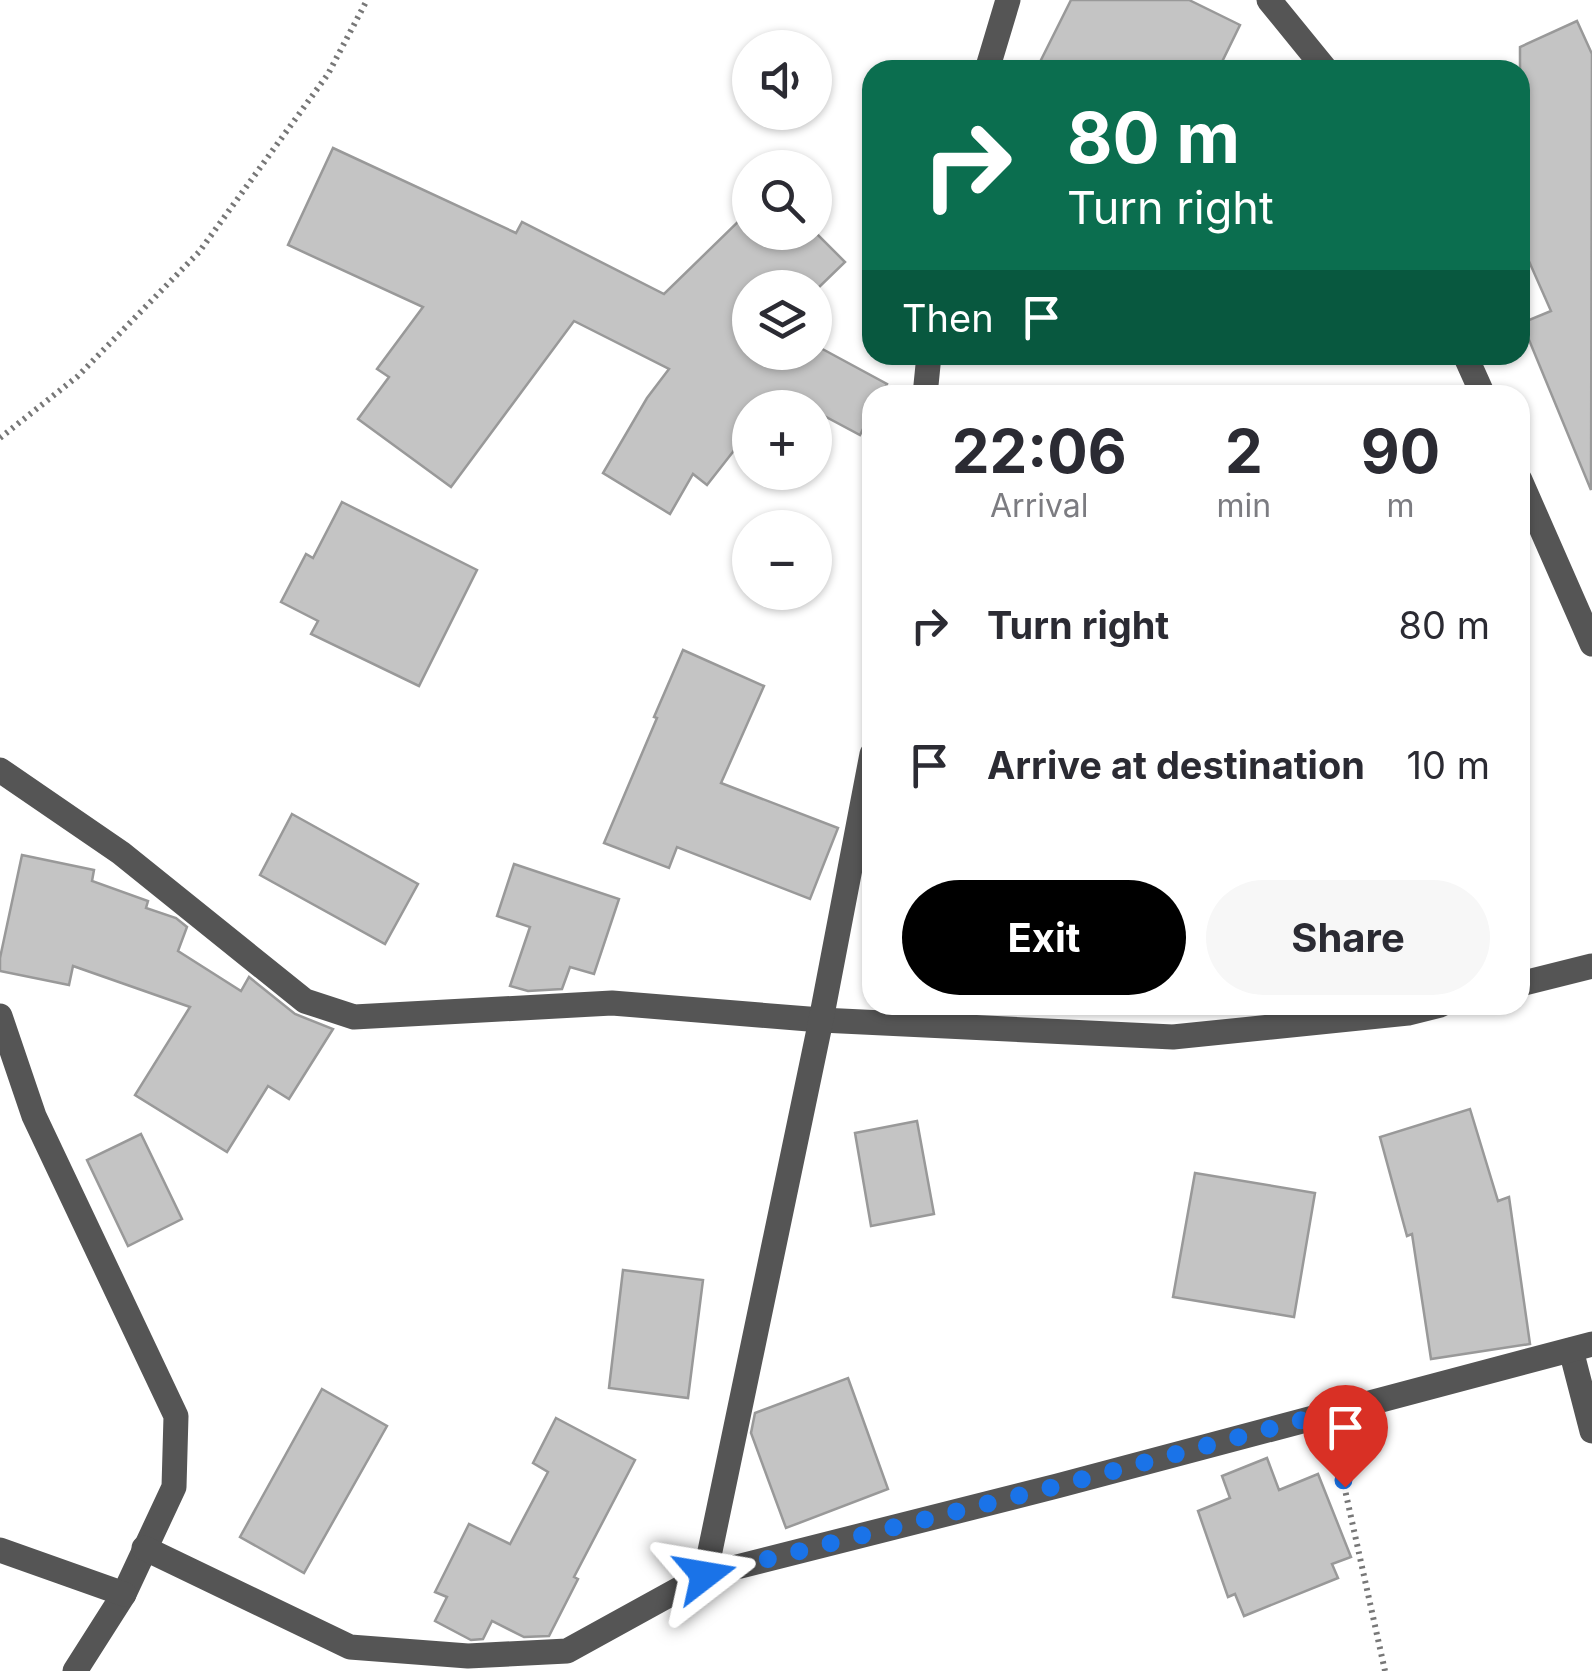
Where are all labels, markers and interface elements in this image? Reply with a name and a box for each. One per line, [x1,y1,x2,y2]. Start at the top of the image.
map controls [732,30,832,610]
button: sound [732,30,832,130]
text: 80 m [1067,95,1240,180]
icon: right [902,100,1032,230]
button: search [732,150,832,250]
text: Turn right [1067,180,1274,235]
button: layers [732,270,832,370]
icon: arrive [1014,290,1069,345]
text: Then [902,295,994,341]
button: + [732,390,832,490]
text: 22:06 [952,415,1127,487]
text: 2 [1225,415,1263,487]
text: 90 [1361,415,1440,487]
text: Arrival [990,486,1088,525]
text: min [1216,486,1271,525]
text: m [1387,486,1415,525]
button: − [732,510,832,610]
icon: right [902,598,957,653]
text: Turn right [987,602,1169,648]
text: 80 m [1399,602,1490,648]
icon: arrive [902,738,957,793]
text: Arrive at destination [987,742,1365,788]
text: 10 m [1407,742,1490,788]
button: Exit [902,880,1186,995]
button: Share [1206,880,1490,995]
pin [1303,1385,1388,1488]
icon: arrive [1318,1400,1373,1455]
position arrow [653,1523,757,1627]

